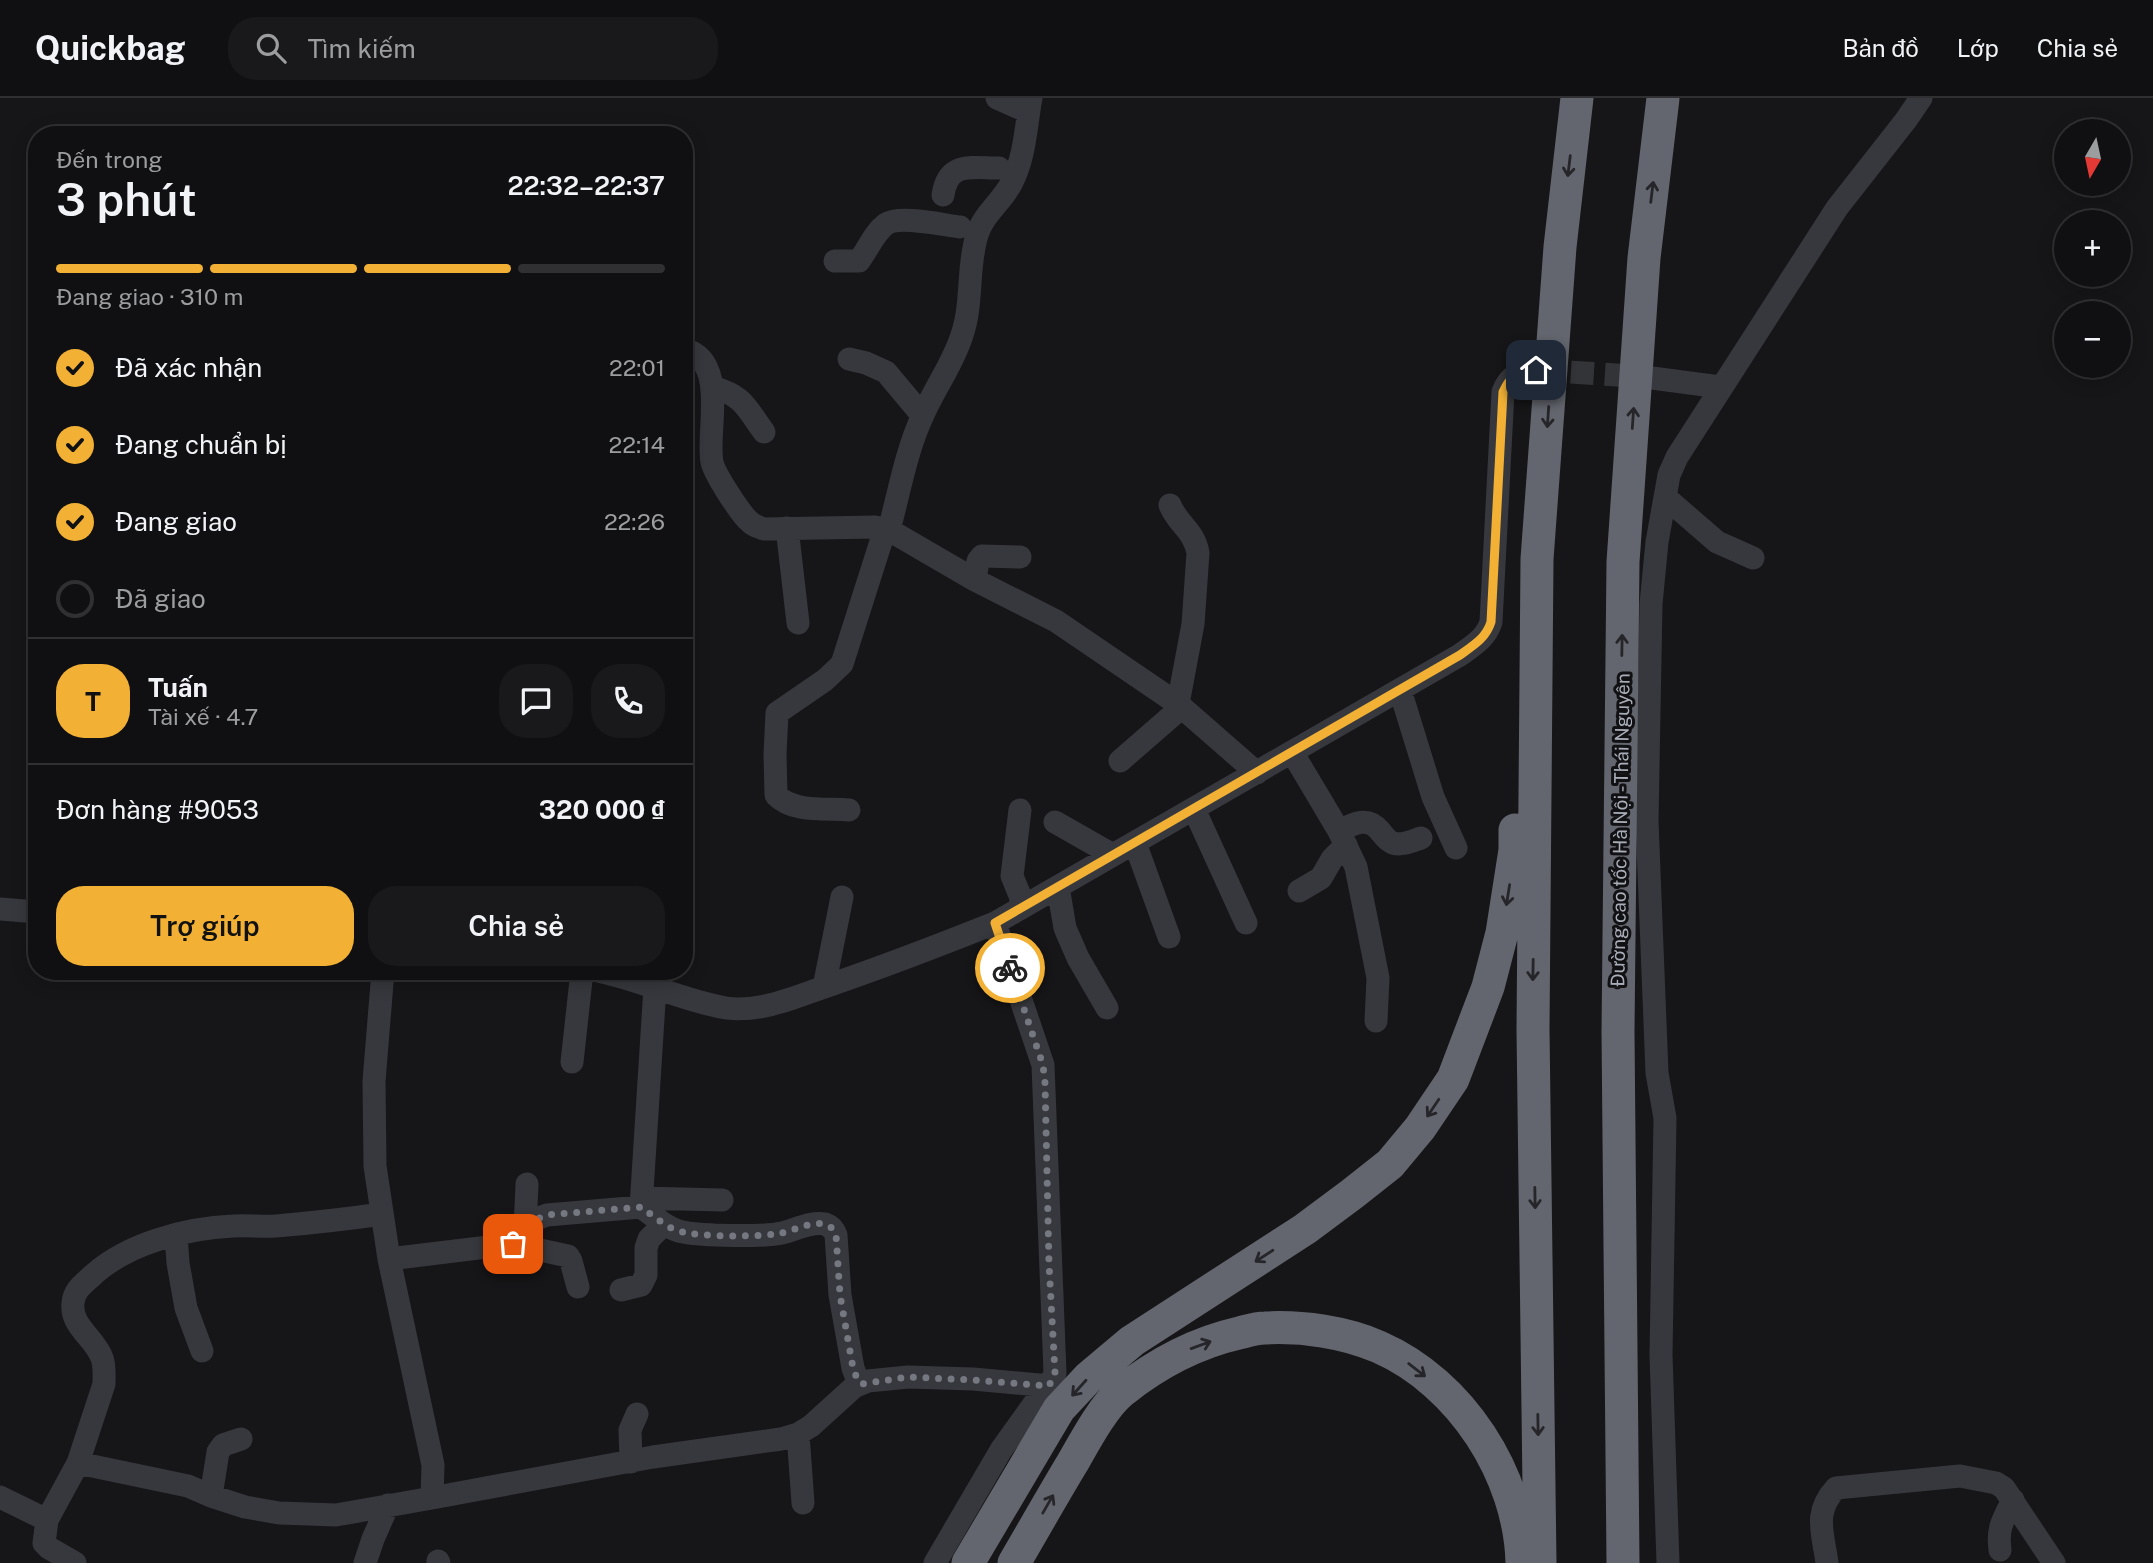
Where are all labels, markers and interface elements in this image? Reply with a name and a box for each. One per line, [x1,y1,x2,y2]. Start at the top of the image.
search box [228,17,718,80]
text: Quickbag [35,29,186,67]
icon: search [252,29,290,67]
text: Tìm kiếm [308,33,416,64]
text: Bản đồ [1842,34,1919,62]
text: Lớp [1957,34,1999,62]
text: Chia sẻ [2037,34,2118,62]
north arrow [2054,119,2132,196]
map controls [2054,119,2131,378]
text: Đến trong [56,146,163,173]
one-way arrow [1563,154,1576,177]
text: 22:32–22:37 [508,170,665,201]
text: 3 phút [56,172,197,226]
one-way arrow [1645,181,1658,203]
button: + [2054,210,2131,287]
text: Đang giao · 310 m [56,283,243,310]
button: − [2054,301,2131,378]
pin [1506,340,1566,400]
icon: check [56,349,94,387]
icon: home [1517,351,1555,389]
text: Đã xác nhận [115,352,262,383]
text: 22:01 [609,354,665,381]
one-way arrow [1541,405,1554,428]
one-way arrow [1627,407,1640,430]
icon: check [56,426,94,464]
text: Đang chuẩn bị [115,429,287,460]
text: 22:14 [609,431,665,458]
icon: check [56,503,94,541]
text: Đang giao [115,506,237,537]
text: 22:26 [604,508,665,535]
text: Đã giao [115,583,206,614]
one-way arrow [1615,634,1629,657]
button: chat [499,664,573,738]
button: phone [591,664,665,738]
text: Tuấn [148,672,208,703]
street label: Đường cao tốc Hà Nội - Thái Nguyên [1606,673,1634,987]
text: T [85,686,101,717]
text: Tài xế · 4.7 [148,703,258,730]
text: Đơn hàng #9053 [56,794,259,825]
text: 320 000 ₫ [539,794,665,825]
one-way arrow [1501,883,1514,906]
button: Trợ giúp [56,886,354,966]
button: Chia sẻ [368,886,665,966]
courier [975,933,1045,1003]
icon: bike [991,949,1029,987]
one-way arrow [1526,959,1540,982]
one-way arrow [1426,1098,1441,1117]
one-way arrow [1528,1186,1542,1209]
pin [483,1214,543,1274]
icon: bag [494,1225,532,1263]
one-way arrow [1254,1249,1274,1263]
one-way arrow [1190,1337,1212,1350]
one-way arrow [1408,1363,1426,1378]
one-way arrow [1070,1379,1087,1396]
one-way arrow [1531,1414,1545,1437]
one-way arrow [1042,1494,1055,1515]

